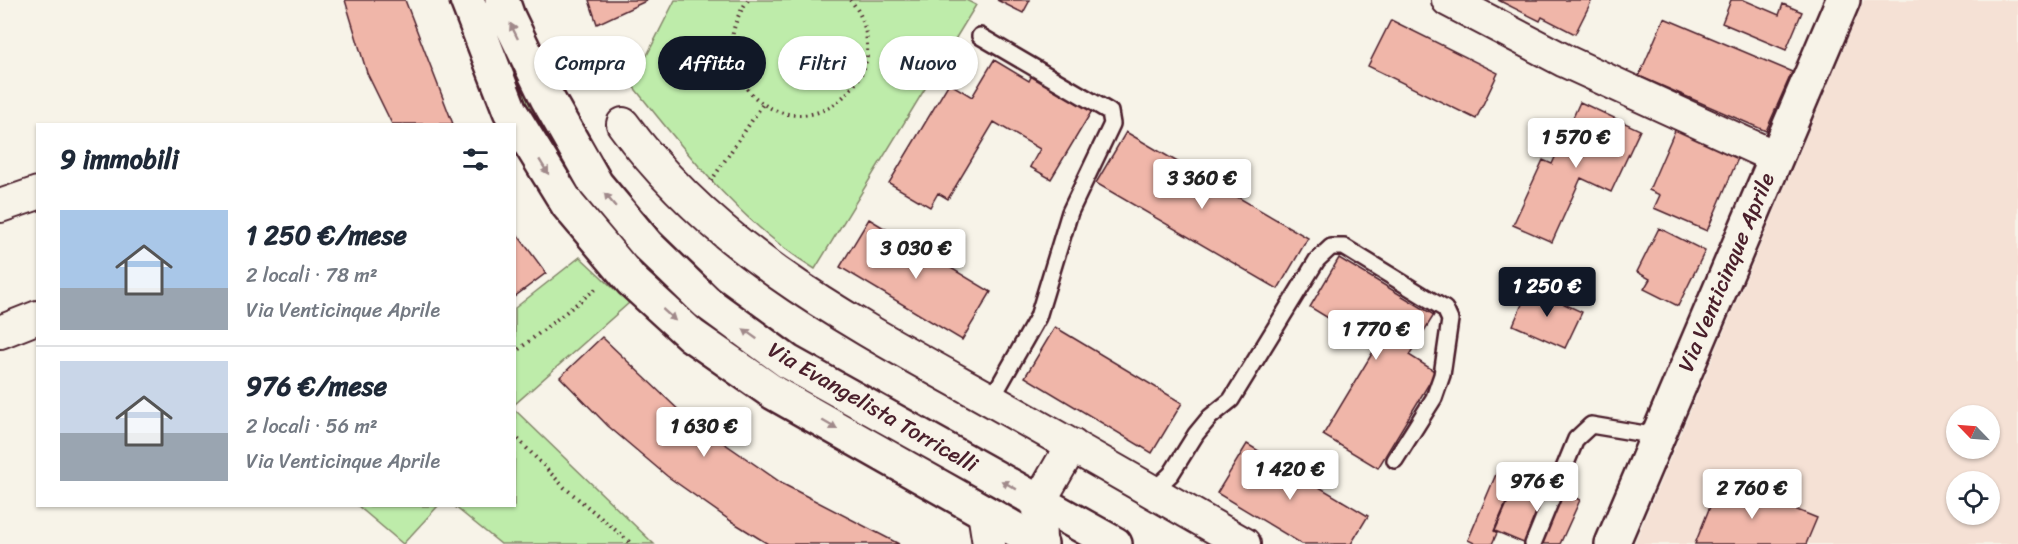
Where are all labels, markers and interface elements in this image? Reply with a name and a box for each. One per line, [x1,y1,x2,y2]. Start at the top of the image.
one-way arrow [510,22,519,39]
chip: Compra [534,36,646,90]
chip: Affitta [658,36,766,90]
chip: Filtri [778,36,867,90]
chip: Nuovo [879,36,978,90]
pin: 1 570 € [1521,118,1631,169]
text: 1 570 € [1542,120,1610,155]
text: 9 immobili [60,136,179,182]
icon: filters [459,143,492,176]
one-way arrow [538,159,549,175]
pin: 3 360 € [1147,159,1257,210]
text: 3 360 € [1167,161,1237,196]
street label: Via Venticinque Aprile [1666,166,1786,378]
one-way arrow [603,192,616,208]
text: 1 250 €/mese [246,212,407,258]
pin: 3 030 € [861,229,971,280]
text: 3 030 € [881,231,951,266]
icon: home [108,234,180,306]
text: 2 locali · 78 m² [246,258,378,293]
pin: 1 250 € [1492,267,1602,318]
text: 1 250 € [1513,269,1581,304]
text: Via Venticinque Aprile [246,293,440,328]
one-way arrow [662,308,677,322]
pin: 1 770 € [1321,310,1431,361]
text: 1 770 € [1342,312,1410,347]
one-way arrow [743,328,759,340]
street label: Via Evangelista Torricelli [760,331,986,484]
text: 976 €/mese [246,363,387,409]
icon: home [108,385,180,457]
north arrow [1946,405,2000,459]
map controls [1946,405,2000,525]
pin: 1 630 € [649,407,759,458]
text: 2 locali · 56 m² [246,409,378,444]
text: 1 630 € [670,409,738,444]
one-way arrow [822,420,839,430]
text: Via Venticinque Aprile [246,444,440,479]
pin: 1 420 € [1235,450,1345,501]
text: 1 420 € [1256,452,1324,487]
pin: 976 € [1495,462,1579,513]
text: 976 € [1510,464,1564,499]
pin: 2 760 € [1697,469,1807,520]
text: 2 760 € [1717,471,1787,506]
button: locate [1946,471,2000,525]
one-way arrow [1000,480,1017,490]

